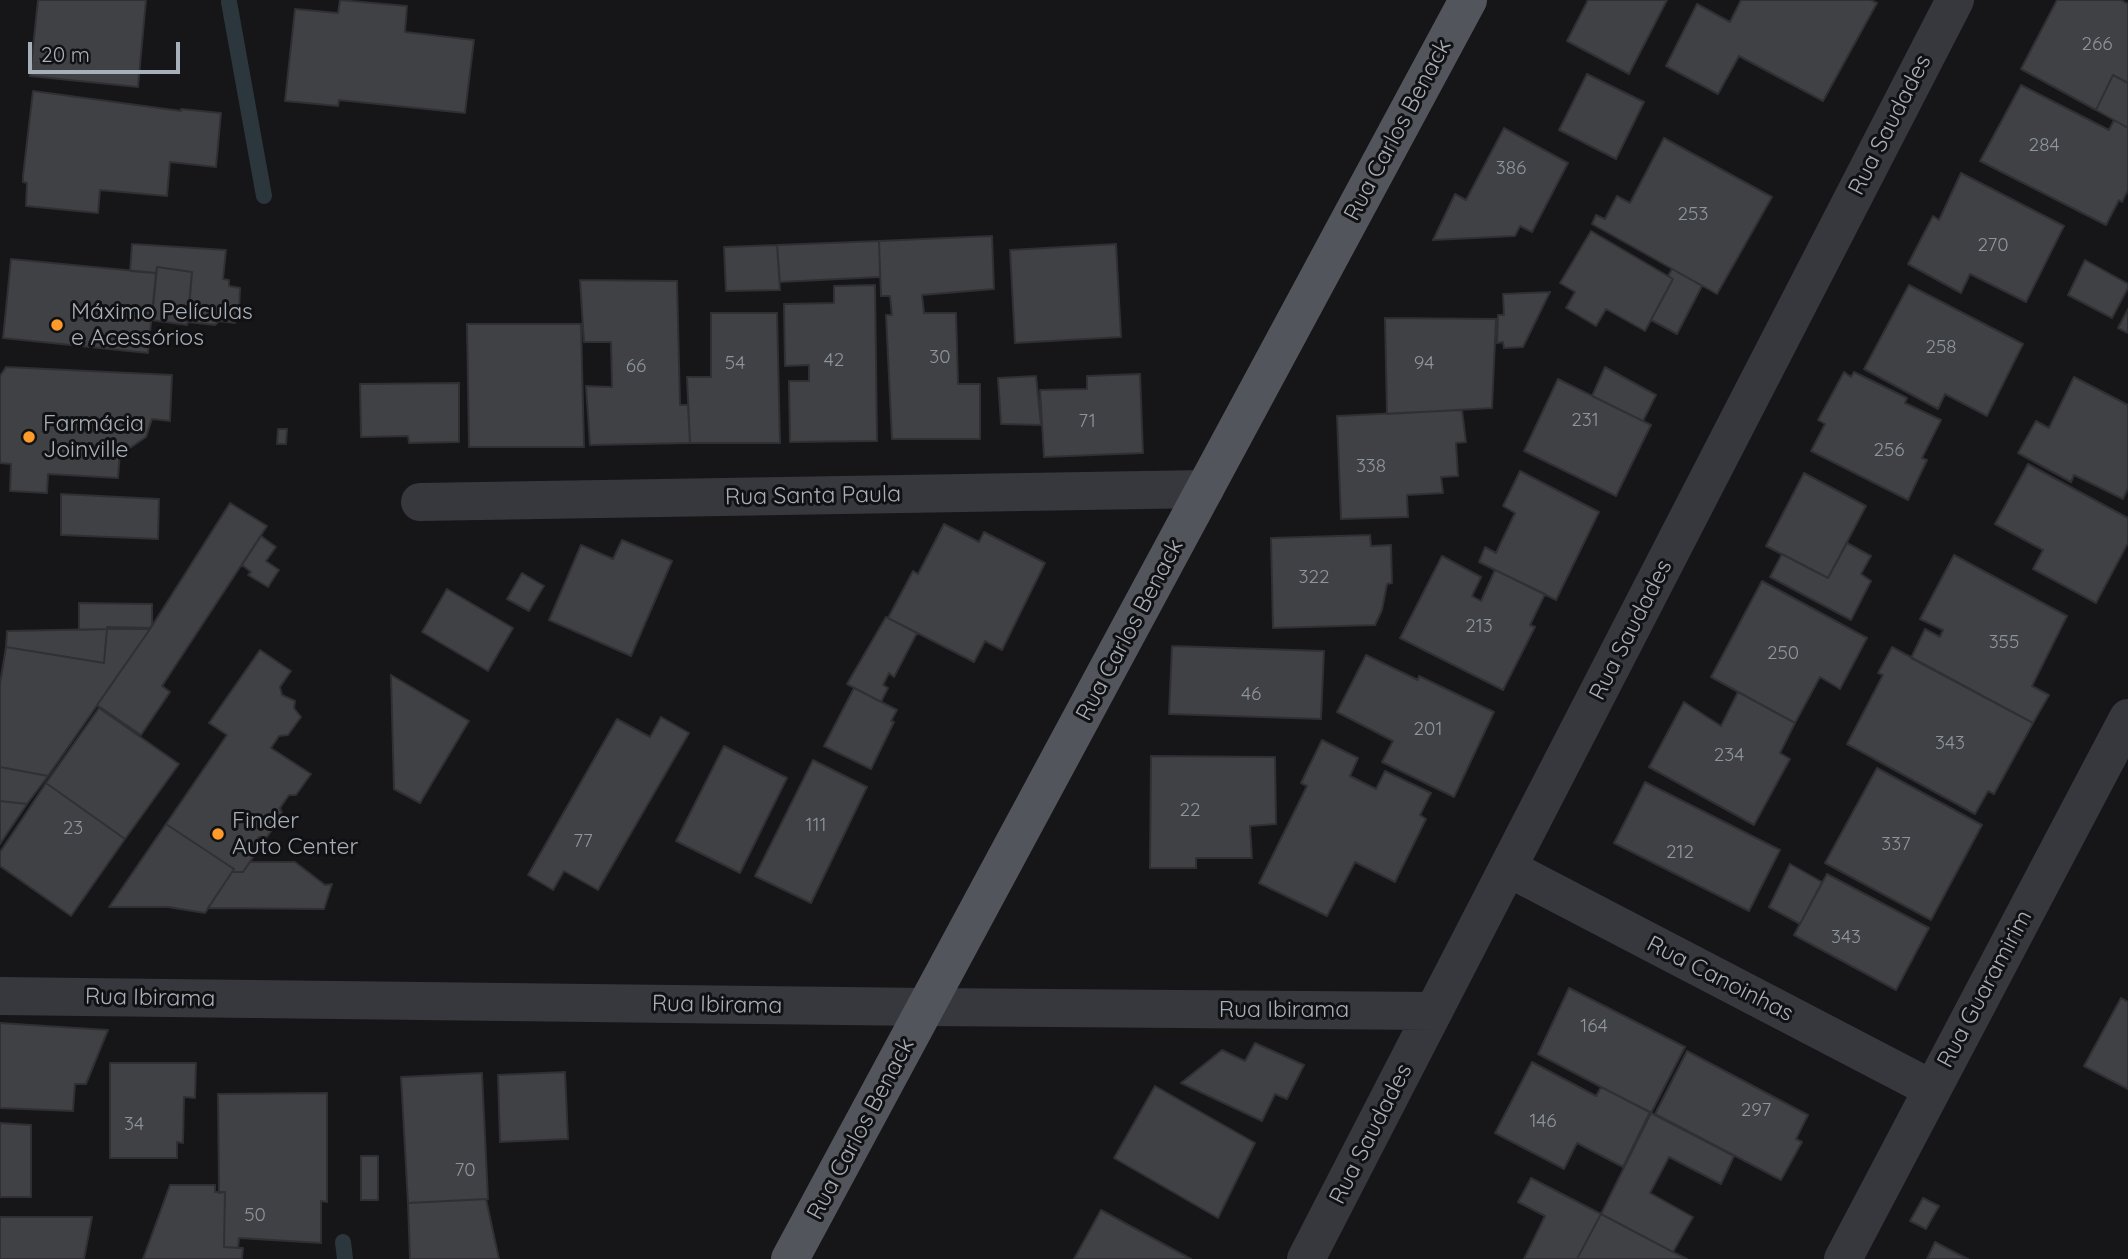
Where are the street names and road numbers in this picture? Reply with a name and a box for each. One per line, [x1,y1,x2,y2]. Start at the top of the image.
street label: Rua Carlos Benack [1338,34,1458,226]
street label: Rua Saudades [1843,50,1937,200]
street label: Rua Santa Paula [725,481,901,511]
street label: Rua Carlos Benack [1070,534,1190,726]
street label: Rua Saudades [1584,555,1678,705]
street label: Rua Guaramirim [1932,905,2038,1073]
street label: Rua Canoinhas [1642,930,1798,1028]
street label: Rua Ibirama [85,983,215,1013]
street label: Rua Ibirama [652,990,782,1020]
street label: Rua Ibirama [1219,996,1349,1024]
street label: Rua Carlos Benack [801,1033,921,1225]
street label: Rua Saudades [1324,1059,1418,1209]

